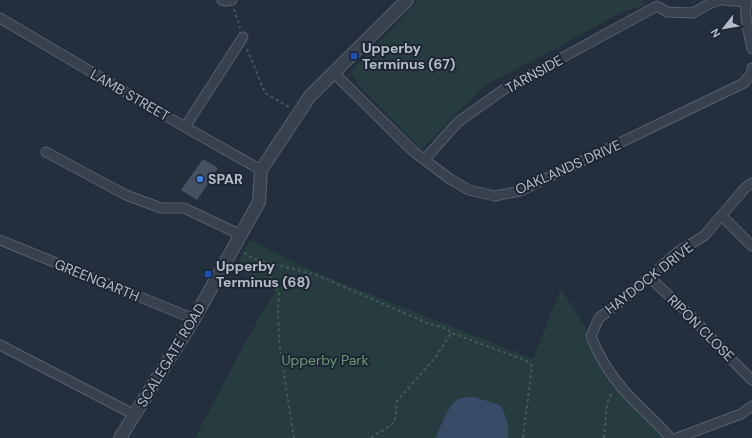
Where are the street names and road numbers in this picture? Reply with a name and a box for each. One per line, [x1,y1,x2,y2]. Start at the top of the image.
street label: TARNSIDE [502,51,566,97]
street label: LAMB STREET [87,65,173,125]
street label: OAKLANDS DRIVE [512,136,624,198]
street label: HAYDOCK DRIVE [601,238,697,318]
street label: GREENGARTH [52,255,142,305]
street label: RIPON CLOSE [664,291,738,365]
street label: SCALEGATE ROAD [133,300,209,410]

